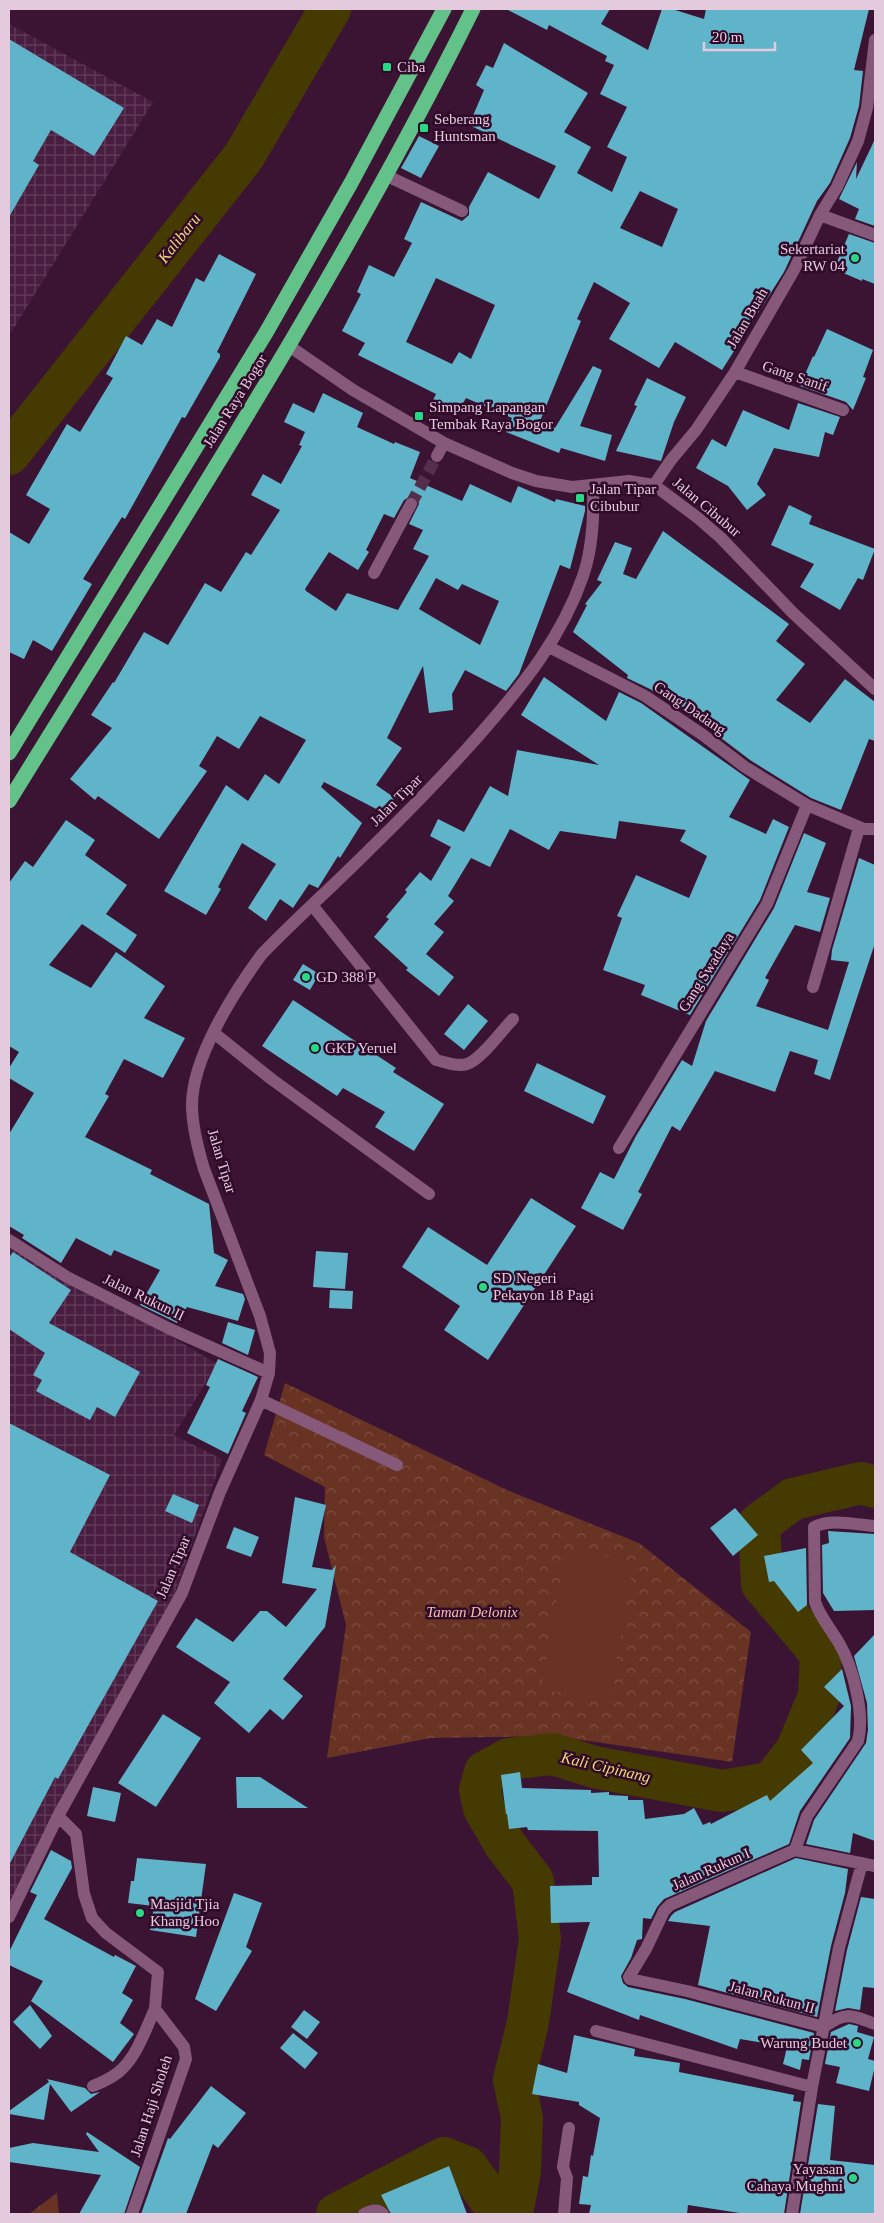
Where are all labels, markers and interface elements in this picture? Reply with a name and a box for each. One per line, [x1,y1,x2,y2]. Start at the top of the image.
scale bar [704,20,775,52]
text: 20 m [712,29,743,45]
place label: Ciba [397,59,426,75]
marker: Ciba [381,61,393,73]
place label: Seberang Huntsman [434,111,496,144]
marker: Seberang Huntsman [418,122,430,134]
water label: Kalibaru [154,210,203,267]
place label: Sekertariat RW 04 [780,241,846,274]
marker: Sekertariat RW 04 [849,252,861,264]
street label: Jalan Buah [724,285,771,351]
street label: Jalan Raya Bogor [200,352,270,450]
street label: Gang Sanif [760,357,830,395]
place label: Simpang Lapangan Tembak Raya Bogor [429,399,553,432]
marker: Simpang Lapangan Tembak Raya Bogor [413,410,425,422]
street label: Jalan Cibubur [670,474,744,540]
place label: Jalan Tipar Cibubur [590,481,656,514]
marker: Jalan Tipar Cibubur [574,492,586,504]
street label: Gang Dadang [651,678,729,738]
street label: Jalan Tipar [367,771,425,829]
street label: Gang Swadaya [675,929,737,1015]
place label: GD 388 P [316,969,376,985]
marker: GD 388 P [300,971,312,983]
place label: GKP Yeruel [325,1040,397,1056]
marker: GKP Yeruel [309,1042,321,1054]
street label: Jalan Tipar [205,1127,239,1195]
street label: Jalan Rukun II [101,1270,187,1324]
place label: SD Negeri Pekayon 18 Pagi [493,1270,594,1303]
marker: SD Negeri Pekayon 18 Pagi [477,1281,489,1293]
street label: Jalan Tipar [153,1533,193,1601]
park label: Taman Delonix [426,1604,518,1620]
water label: Kali Cipinang [558,1748,652,1787]
street label: Jalan Rukun I [670,1845,752,1893]
place label: Masjid Tjia Khang Hoo [150,1896,220,1929]
marker: Masjid Tjia Khang Hoo [134,1907,146,1919]
street label: Jalan Rukun II [727,1978,817,2016]
place label: Warung Budet [760,2035,848,2051]
marker: Warung Budet [851,2037,863,2049]
street label: Jalan Haji Sholeh [127,2053,175,2159]
place label: Yayasan Cahaya Mughni [747,2161,843,2194]
marker: Yayasan Cahaya Mughni [847,2172,859,2184]

